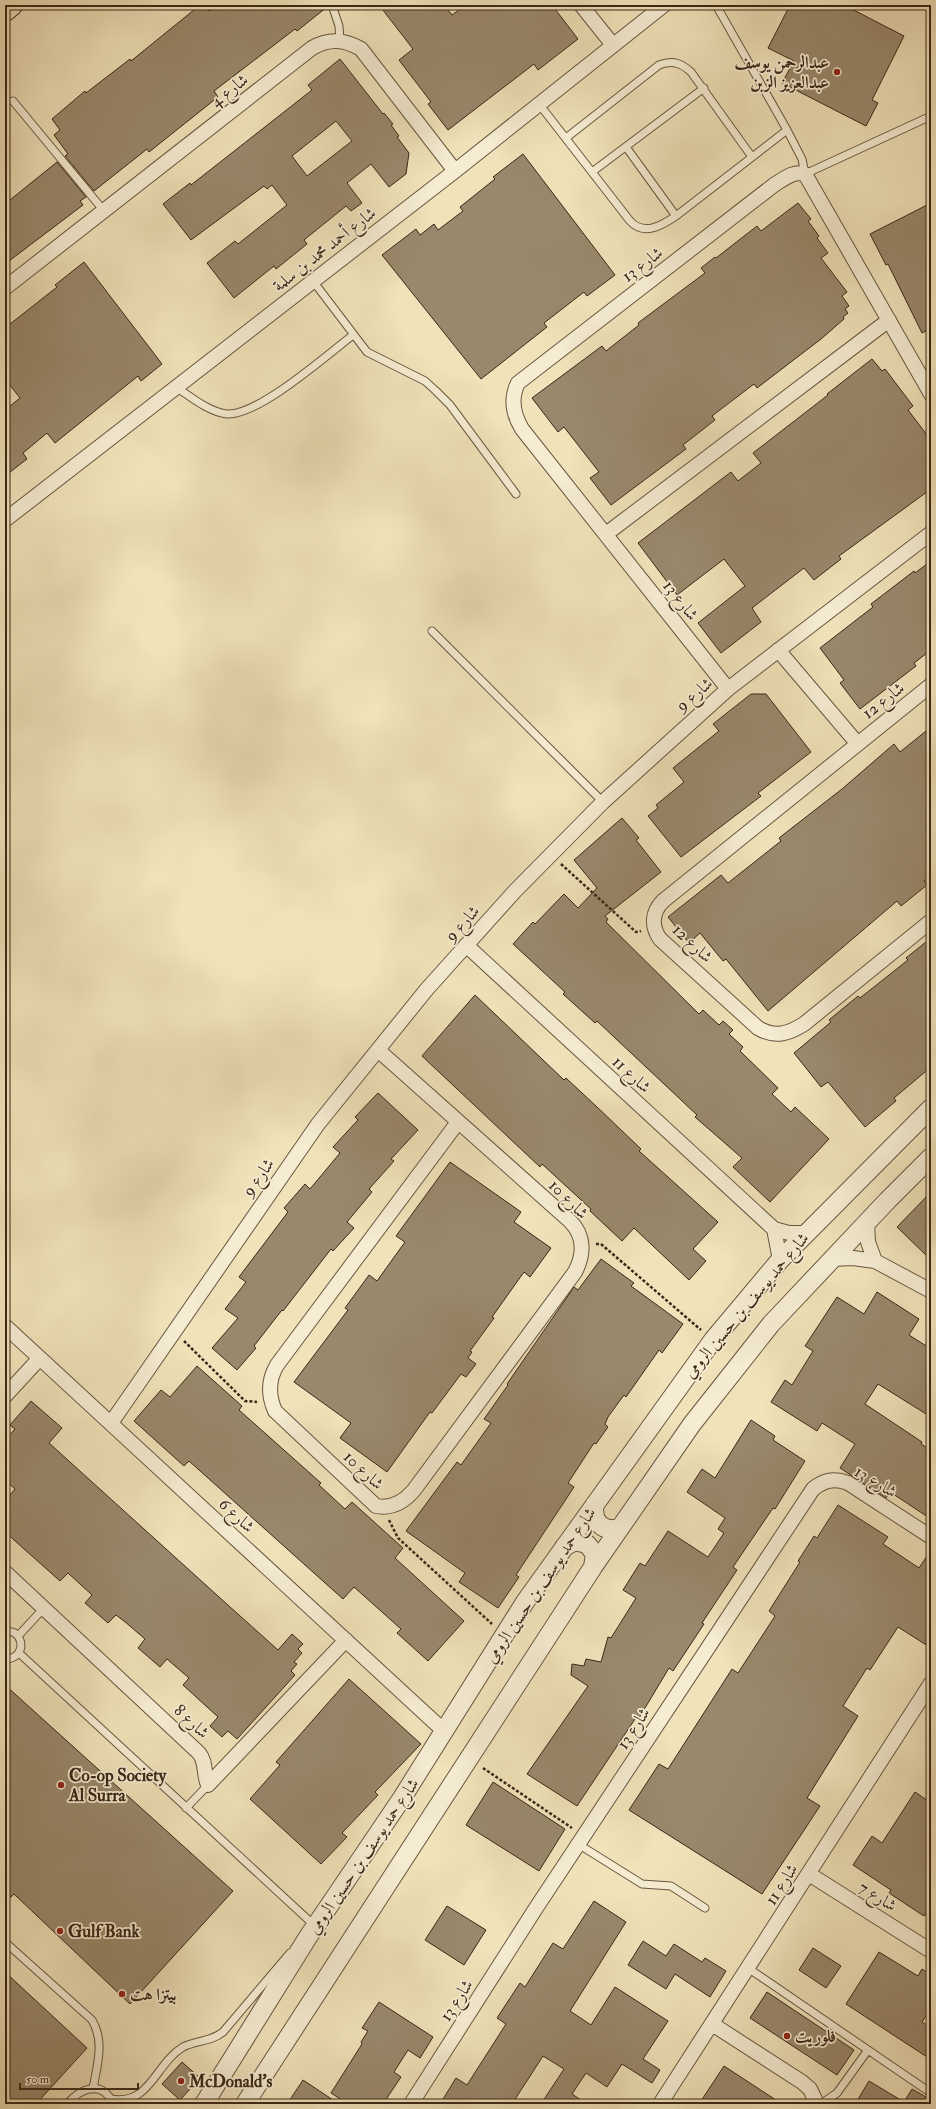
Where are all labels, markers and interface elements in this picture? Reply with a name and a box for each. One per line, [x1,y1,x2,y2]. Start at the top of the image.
place label: عبدالرحمن يوسف عبدالعزيز الزبن [734,52,829,93]
marker: عبدالرحمن يوسف عبدالعزيز الزبن [832,67,842,77]
street label: شارع 4 [206,69,254,114]
street label: شارع أحمد محمد بن سلمة [267,201,382,299]
street label: شارع 13 [618,242,669,289]
street label: شارع 13 [656,576,703,627]
street label: شارع 9 [670,673,719,720]
street label: شارع 12 [858,677,910,726]
street label: شارع 9 [439,901,486,949]
street label: شارع 12 [666,919,717,970]
street label: شارع 11 [606,1051,655,1100]
street label: شارع 9 [237,1154,281,1204]
street label: شارع 10 [542,1175,593,1226]
street label: شارع حمد يوسف بن حسين الرومي [679,1228,817,1385]
street label: شارع 10 [337,1446,388,1497]
street label: شارع 13 [849,1461,901,1505]
street label: شارع 6 [212,1493,259,1539]
street label: شارع حمد يوسف بن حسين الرومي [480,1503,604,1670]
street label: شارع 8 [167,1700,214,1745]
street label: شارع 13 [612,1703,657,1755]
place label: Co-op Society Al Surra [68,1765,167,1806]
street label: شارع حمد يوسف بن حسين الرومي [303,1774,427,1941]
marker: Co-op Society Al Surra [56,1780,66,1790]
street label: شارع 11 [760,1860,805,1911]
street label: شارع 7 [853,1877,901,1919]
place label: Gulf Bank [68,1921,140,1942]
marker: Gulf Bank [55,1926,65,1936]
street label: شارع 13 [435,1975,480,2027]
place label: بيتزا هت [130,1984,176,2005]
marker: بيتزا هت [117,1989,127,1999]
place label: فلوريت [795,2026,836,2047]
marker: فلوريت [782,2031,792,2041]
scale bar [20,2065,138,2091]
place label: McDonald's [188,2071,272,2092]
text: 50 m [26,2072,50,2087]
marker: McDonald's [176,2076,186,2086]

